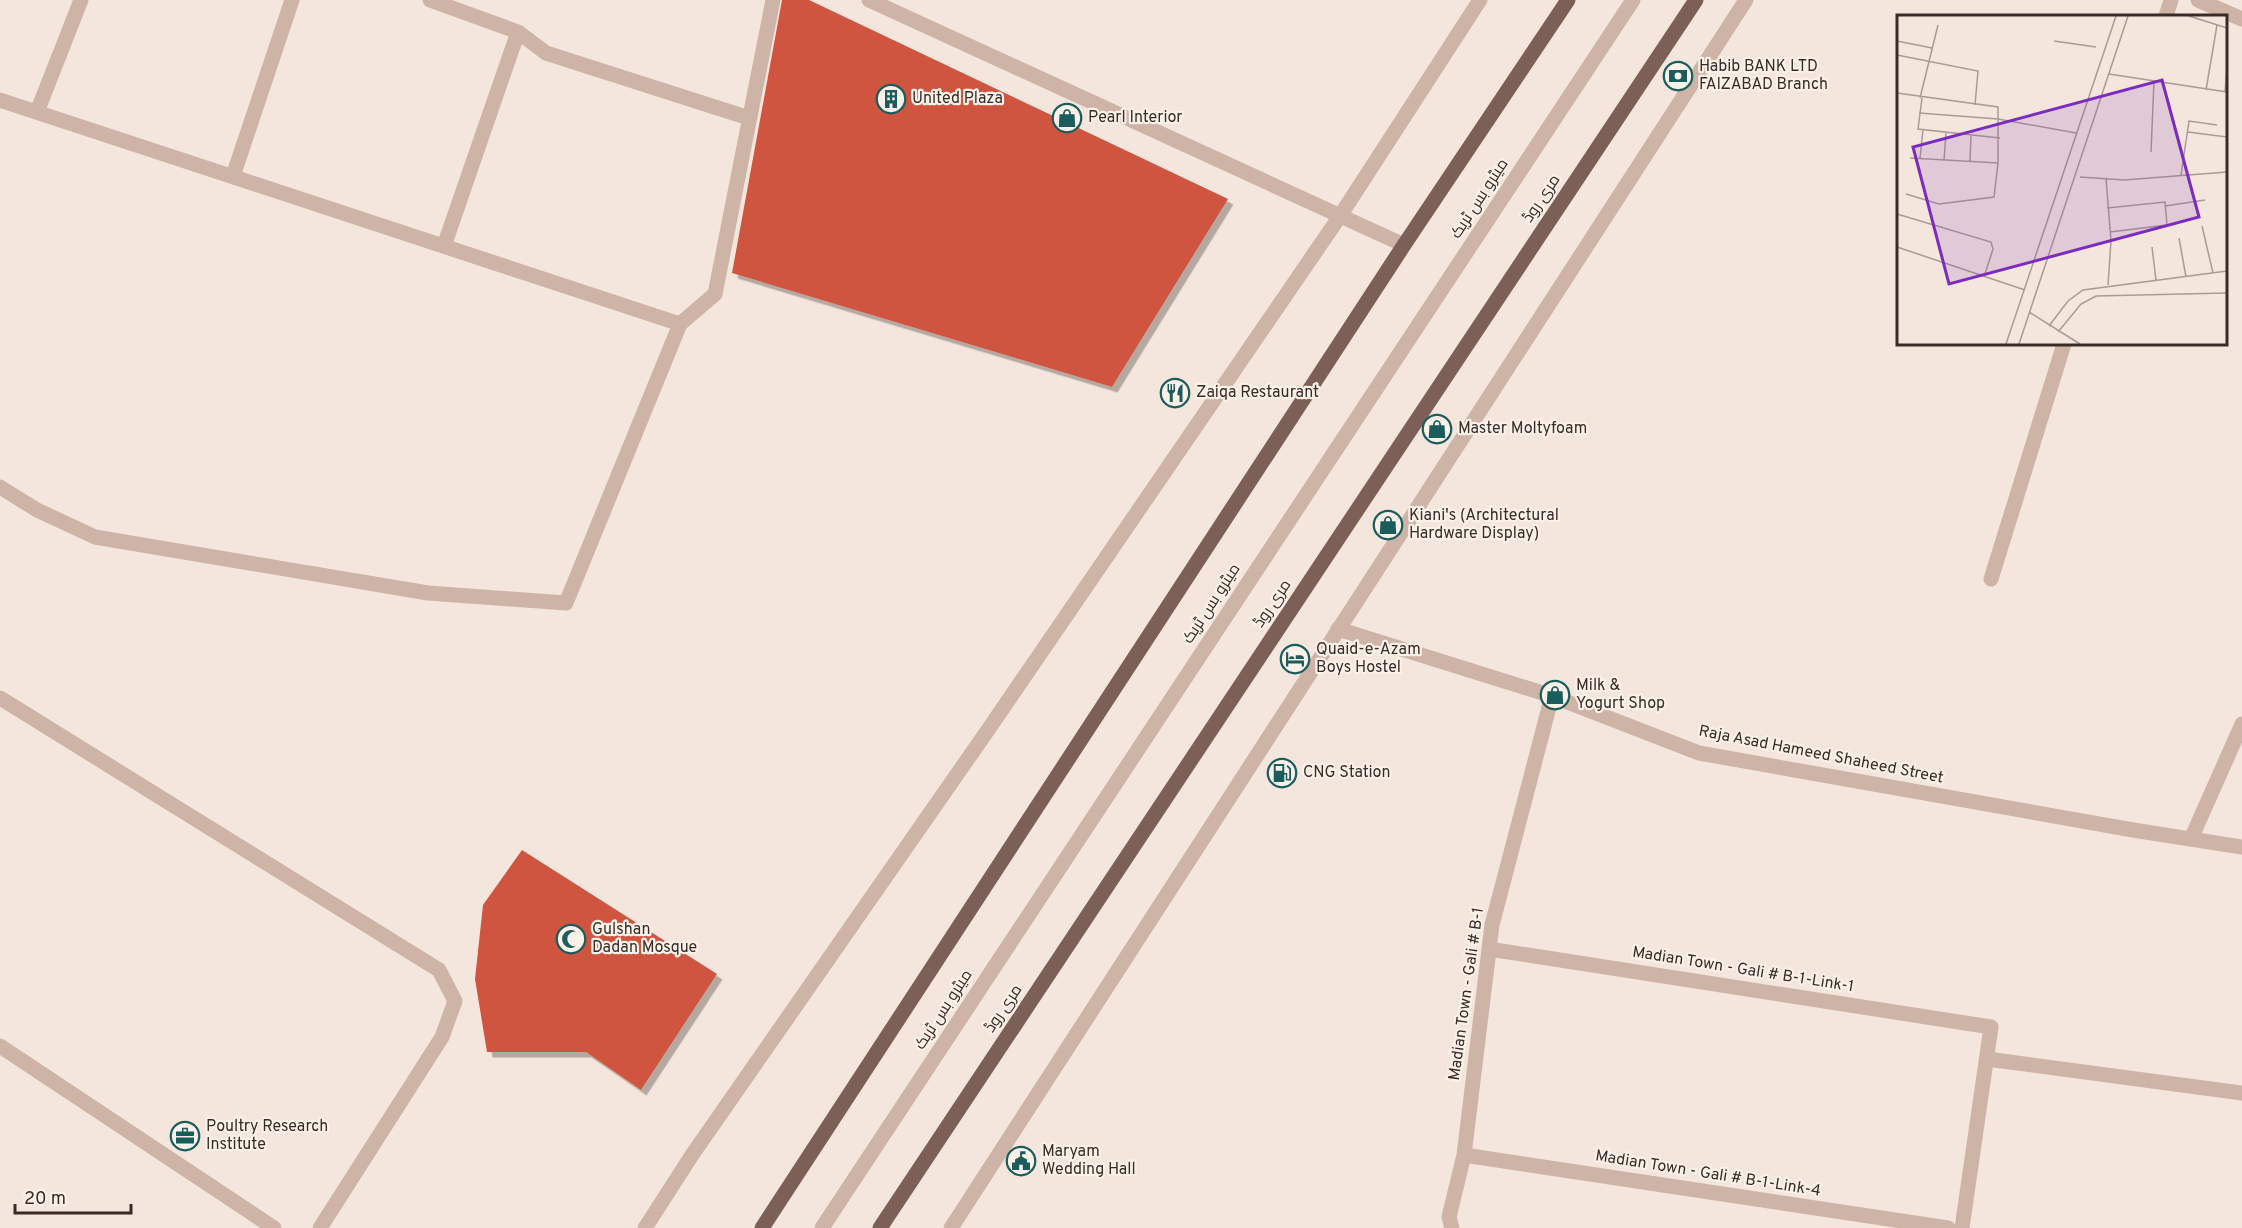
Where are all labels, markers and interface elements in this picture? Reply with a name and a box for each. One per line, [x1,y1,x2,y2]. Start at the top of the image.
inset map [1897,15,2227,345]
place label: Habib BANK LTD FAIZABAD Branch [1699,57,1828,95]
bank icon: Habib BANK LTD FAIZABAD Branch [1662,60,1694,92]
building icon: United Plaza [875,83,907,115]
place label: United Plaza [912,89,1003,109]
shop icon: Pearl Interior [1051,102,1083,134]
place label: Pearl Interior [1088,108,1183,128]
street label: میٹرو بس ٹریک [1447,155,1513,243]
street label: مری روڈ [1519,171,1565,227]
restaurant icon: Zaiqa Restaurant [1159,377,1191,409]
place label: Zaiqa Restaurant [1196,383,1319,403]
shop icon: Master Moltyfoam [1421,413,1453,445]
place label: Master Moltyfoam [1458,419,1587,439]
place label: Kiani's (Architectural Hardware Display) [1409,506,1559,544]
shop icon: Kiani's (Architectural Hardware Display) [1372,509,1404,541]
street label: میٹرو بس ٹریک [1179,560,1245,648]
street label: مری روڈ [1250,576,1296,632]
place label: Quaid-e-Azam Boys Hostel [1316,640,1421,678]
hotel icon: Quaid-e-Azam Boys Hostel [1279,643,1311,675]
place label: Milk & Yogurt Shop [1576,676,1665,714]
shop icon: Milk & Yogurt Shop [1539,679,1571,711]
street label: Raja Asad Hameed Shaheed Street [1697,721,1945,789]
fuel station icon: CNG Station [1266,757,1298,789]
place label: CNG Station [1303,763,1390,783]
street label: Madian Town - Gali # B-1 [1445,906,1489,1082]
place label: Gulshan Dadan Mosque [592,920,697,958]
mosque icon: Gulshan Dadan Mosque [555,923,587,955]
street label: Madian Town - Gali # B-1-Link-1 [1631,943,1855,997]
street label: میٹرو بس ٹریک [911,966,977,1054]
street label: مری روڈ [981,981,1027,1037]
place label: Poultry Research Institute [206,1117,328,1155]
office icon: Poultry Research Institute [169,1120,201,1152]
place label: Maryam Wedding Hall [1042,1142,1136,1180]
public building icon: Maryam Wedding Hall [1005,1145,1037,1177]
street label: Madian Town - Gali # B-1-Link-4 [1594,1146,1822,1202]
scale bar [15,1177,130,1215]
text: 20 m [24,1188,66,1211]

